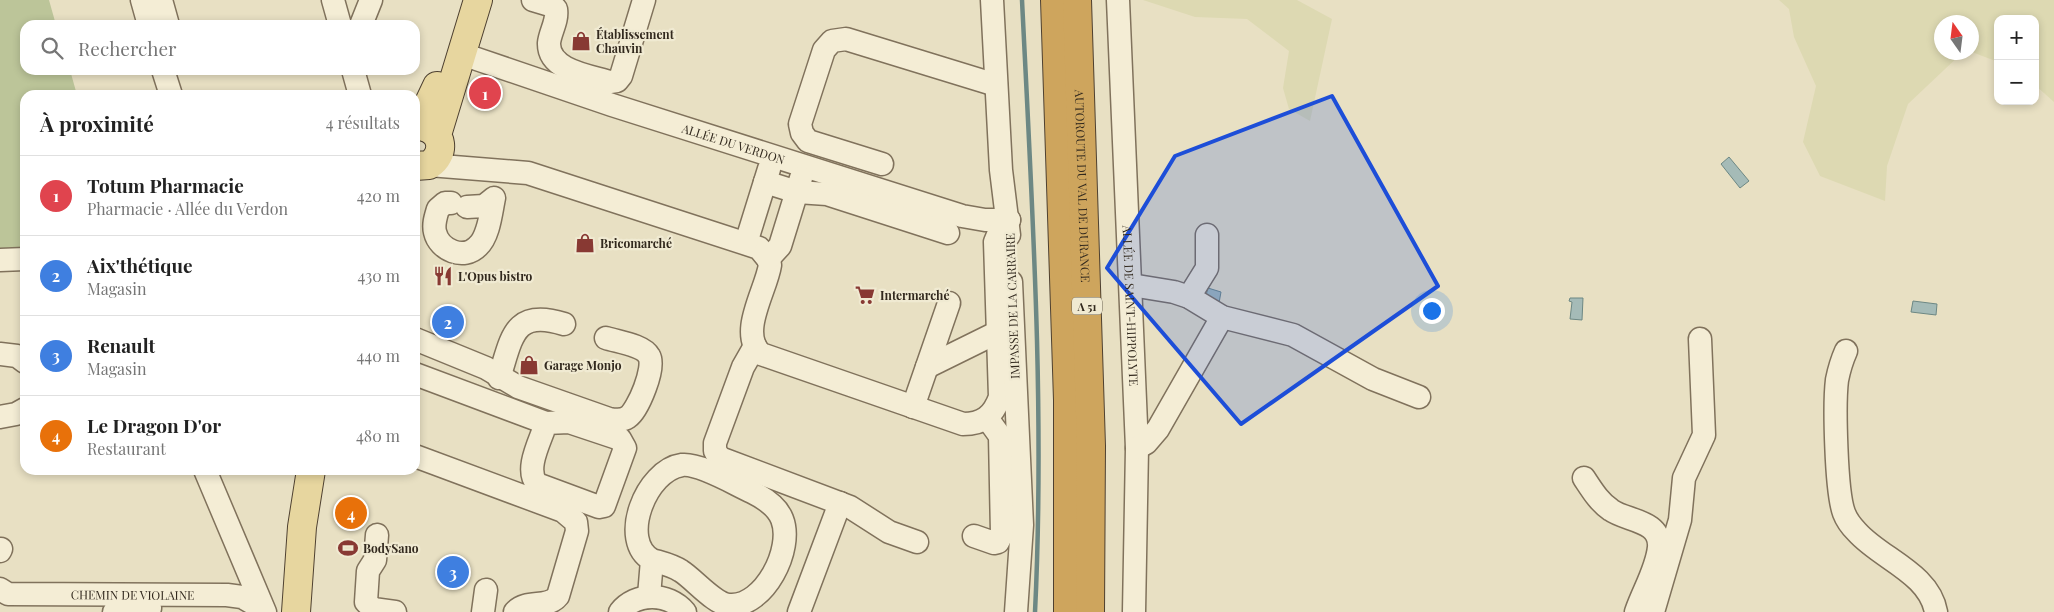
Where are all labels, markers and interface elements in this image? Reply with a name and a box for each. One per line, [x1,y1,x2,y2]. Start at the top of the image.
north arrow [1934,15,1979,60]
map controls [1994,15,2039,105]
button: + [1994,15,2039,60]
search box [20,20,420,75]
place label: Établissement Chauvin [596,26,675,56]
shop icon: Établissement Chauvin [570,30,592,52]
icon: search [38,34,66,62]
text: Rechercher [78,35,177,61]
button: − [1994,60,2039,105]
pin: 1 [469,74,501,112]
street label: AUTOROUTE DU VAL DE DURANCE [1072,88,1094,283]
text: À proximité [40,109,154,137]
text: 4 résultats [326,112,400,133]
street label: ALLÉE DU VERDON [679,119,788,168]
text: Totum Pharmacie [87,172,244,198]
text: 1 [53,185,59,206]
text: 420 m [357,185,400,206]
text: Pharmacie · Allée du Verdon [87,198,288,219]
street label: ALLÉE DE SAINT-HIPPOLYTE [1120,224,1142,387]
shop icon: Bricomarché [574,232,596,254]
street label: IMPASSE DE LA CARRAIRE [1001,233,1023,379]
place label: Bricomarché [600,235,672,251]
text: Aix'thétique [87,252,193,278]
text: 2 [52,265,60,286]
text: 430 m [357,265,400,286]
restaurant icon: L'Opus bistro [432,265,454,287]
place label: L'Opus bistro [458,268,533,284]
text: Magasin [87,278,146,299]
supermarket icon: Intermarché [854,284,876,306]
place label: Intermarché [880,287,949,303]
road number: A 51 [1072,298,1102,314]
your location [1419,298,1445,324]
pin: 2 [432,303,464,341]
text: Renault [87,332,155,358]
text: 3 [52,345,60,366]
text: 440 m [356,345,400,366]
shop icon: Garage Monjo [518,354,540,376]
place label: Garage Monjo [544,357,622,373]
text: Magasin [87,358,146,379]
text: Le Dragon D'or [87,412,221,438]
text: 4 [52,425,60,446]
text: 480 m [356,425,400,446]
text: Restaurant [87,438,166,459]
pin: 4 [335,494,367,532]
sports icon: BodySano [337,537,359,559]
place label: BodySano [363,540,419,556]
pin: 3 [437,553,469,591]
street label: CHEMIN DE VIOLAINE [71,586,194,603]

